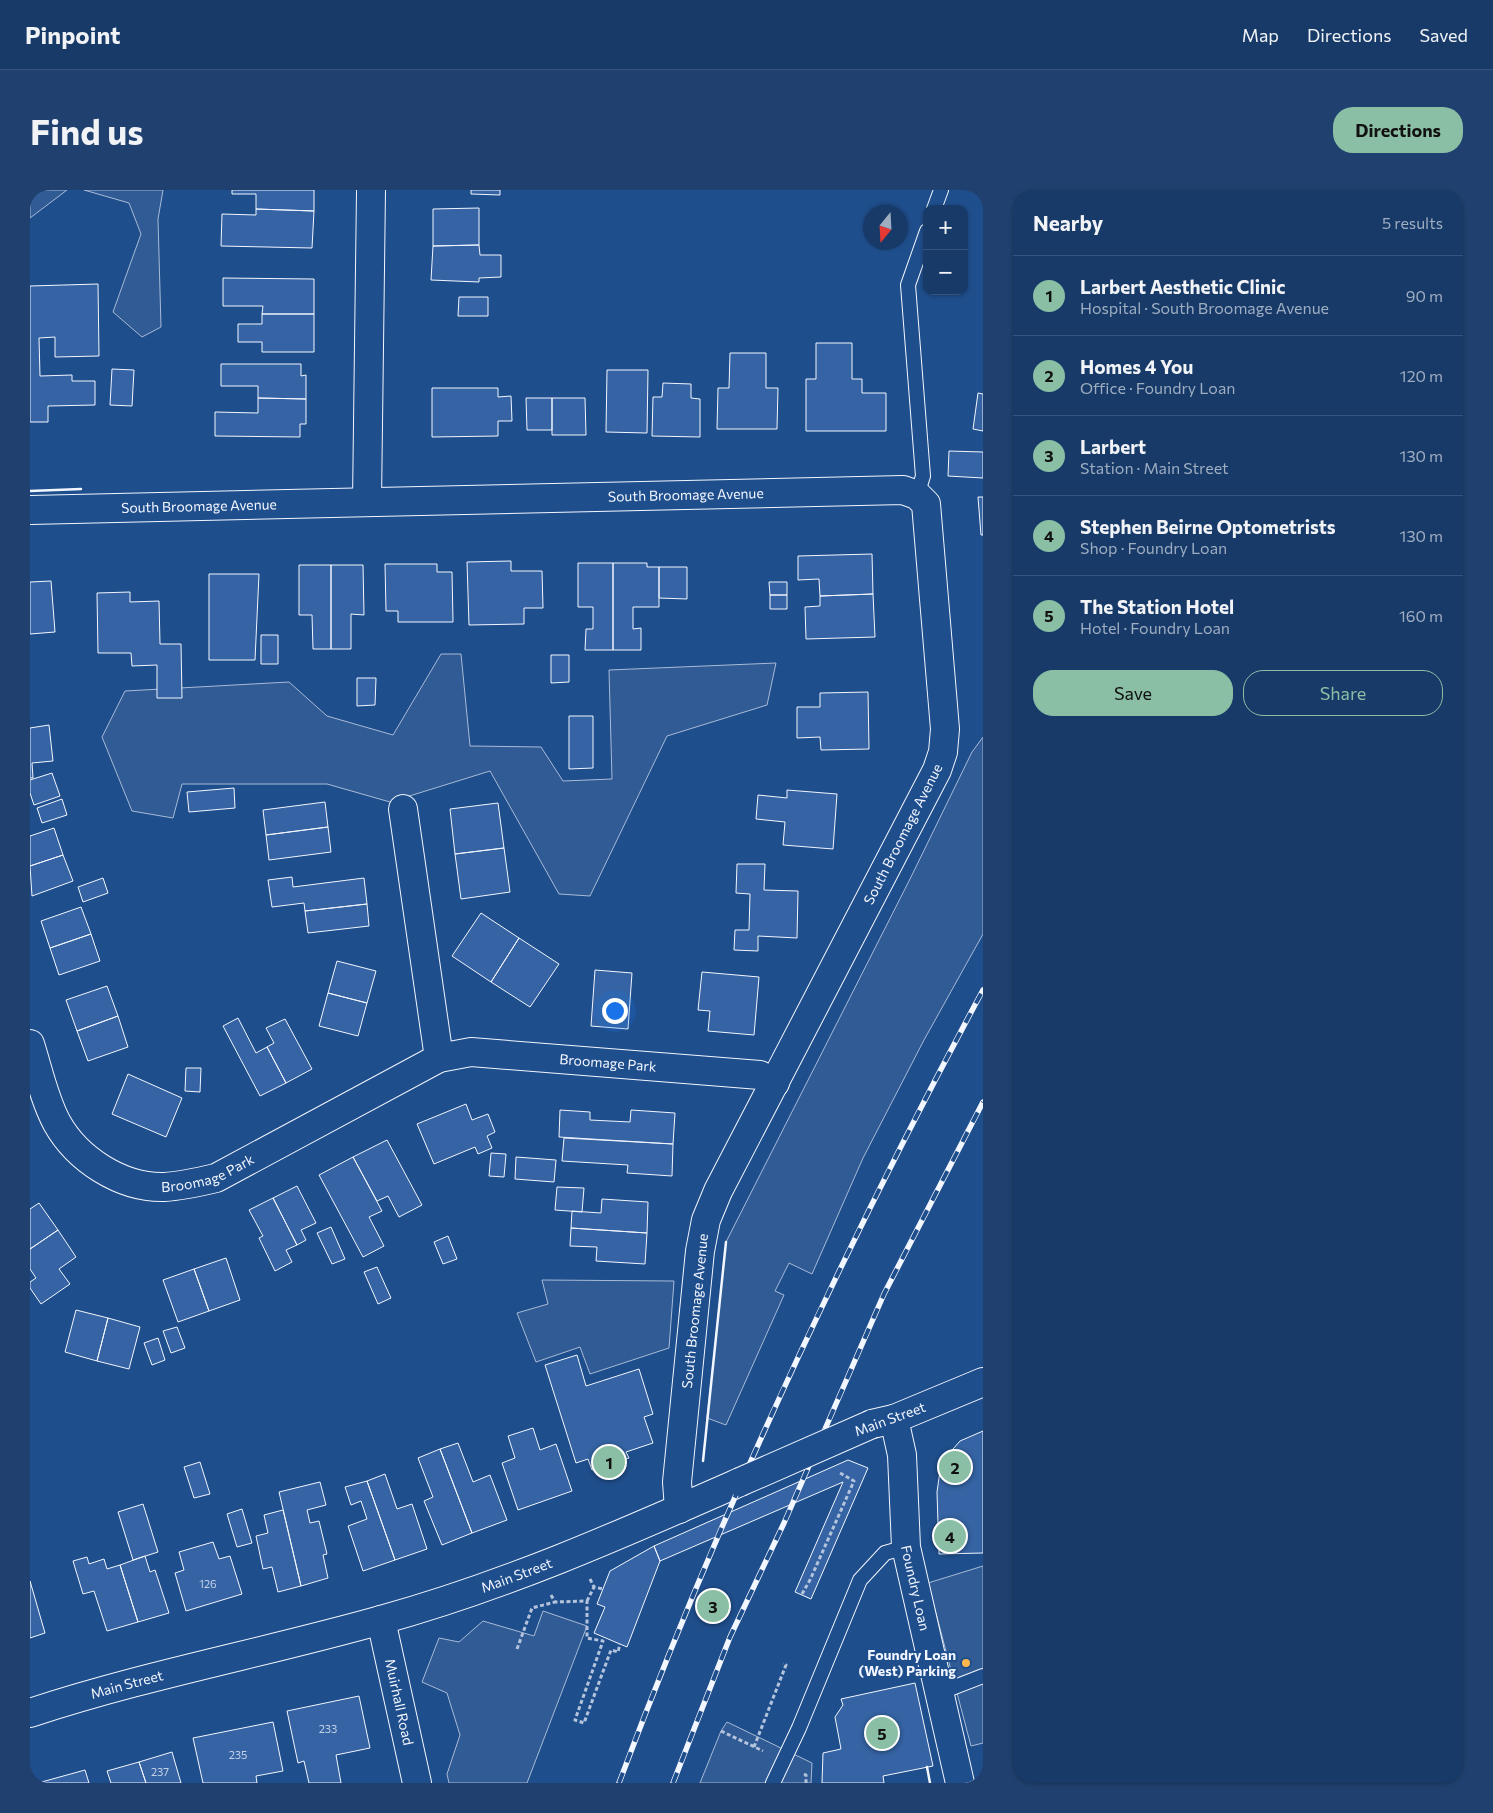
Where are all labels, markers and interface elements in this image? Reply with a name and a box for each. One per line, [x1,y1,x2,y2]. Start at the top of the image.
text: Pinpoint [25,20,120,49]
text: Map [1242,24,1279,46]
text: Directions [1307,24,1391,46]
text: Saved [1419,24,1468,46]
button: Directions [1333,107,1463,153]
text: Find us [30,109,144,152]
north arrow [863,205,908,250]
map controls [923,205,968,295]
button: + [923,205,968,250]
text: Nearby [1033,210,1103,235]
text: 5 results [1382,213,1443,232]
button: − [923,250,968,295]
text: Larbert Aesthetic Clinic [1080,275,1286,298]
text: 1 [1045,286,1053,305]
text: 90 m [1406,286,1443,305]
text: Hospital · South Broomage Avenue [1080,298,1329,317]
text: Homes 4 You [1080,355,1193,378]
text: 2 [1044,366,1054,385]
text: 120 m [1400,366,1443,385]
text: Office · Foundry Loan [1080,378,1235,397]
text: Larbert [1080,435,1146,458]
text: 3 [1044,446,1054,465]
text: 130 m [1400,446,1443,465]
text: Station · Main Street [1080,458,1229,477]
street label: South Broomage Avenue [608,484,764,505]
street label: South Broomage Avenue [121,495,277,516]
text: Stephen Beirne Optometrists [1080,515,1336,538]
text: 4 [1044,526,1054,545]
text: 130 m [1400,526,1443,545]
text: Shop · Foundry Loan [1080,538,1227,557]
text: The Station Hotel [1080,595,1234,618]
text: 5 [1044,606,1054,625]
text: 160 m [1399,606,1443,625]
text: Hotel · Foundry Loan [1080,618,1230,637]
button: Save [1033,670,1233,716]
button: Share [1243,670,1443,716]
street label: South Broomage Avenue [860,761,945,907]
your location [602,998,628,1024]
street label: Broomage Park [559,1050,658,1075]
street label: Broomage Park [161,1150,257,1195]
street label: South Broomage Avenue [678,1233,711,1389]
street label: Main Street [852,1398,928,1439]
pin: 1 [593,1443,625,1481]
pin: 2 [939,1448,971,1486]
pin: 4 [934,1517,966,1555]
street label: Foundry Loan [898,1543,934,1632]
street label: Main Street [479,1554,555,1596]
house number: 126 [199,1577,217,1590]
pin: 3 [697,1587,729,1625]
place label: Foundry Loan (West) Parking [858,1646,956,1679]
street label: Muirhall Road [382,1657,417,1747]
marker: Foundry Loan (West) Parking [960,1657,972,1669]
street label: Main Street [88,1666,165,1702]
pin: 5 [866,1714,898,1752]
house number: 233 [319,1722,337,1735]
house number: 235 [229,1748,247,1761]
house number: 237 [151,1765,169,1778]

